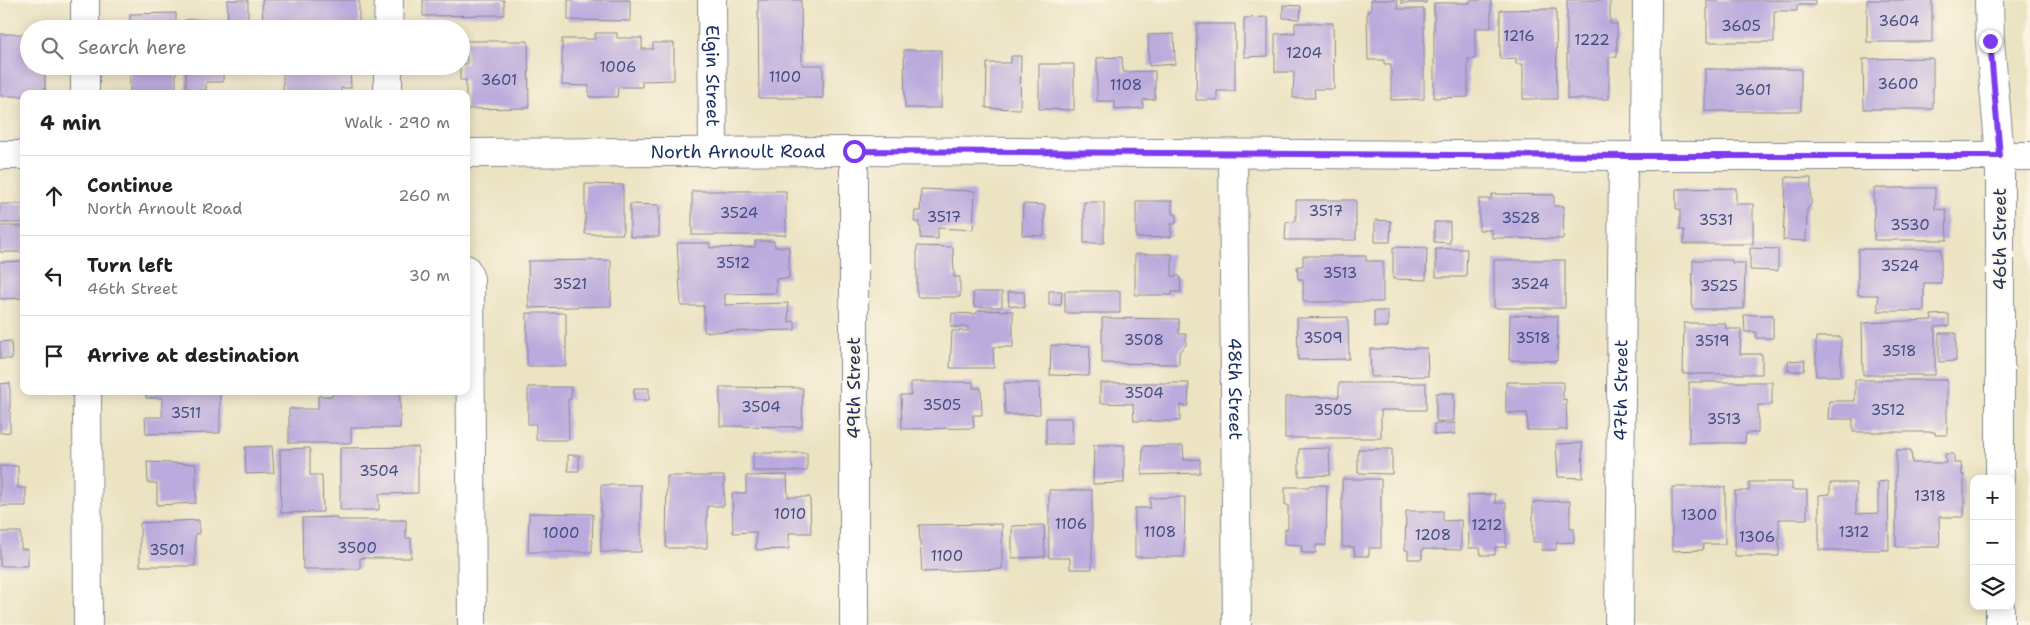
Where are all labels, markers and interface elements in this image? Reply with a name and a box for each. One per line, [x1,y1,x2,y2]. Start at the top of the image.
house number: 3604 [1879,11,1919,31]
house number: 3605 [1721,16,1761,36]
search box [20,20,470,75]
street label: Elgin Street [700,25,725,127]
house number: 1216 [1503,26,1535,46]
house number: 1222 [1574,30,1610,50]
route end [1979,30,2002,53]
icon: search [38,34,66,62]
text: Search here [78,35,187,60]
house number: 1204 [1286,43,1322,63]
house number: 1006 [600,57,636,77]
house number: 1100 [769,67,801,87]
house number: 3601 [481,70,517,90]
house number: 3600 [1877,74,1919,94]
house number: 1108 [1110,75,1142,95]
house number: 3601 [1735,80,1771,100]
text: 4 min [40,109,101,137]
text: Walk · 290 m [344,112,450,133]
street label: North Arnoult Road [651,139,825,164]
route start [843,140,866,163]
text: Continue [87,173,173,198]
icon: ahead [40,182,68,210]
text: 260 m [398,185,450,206]
street label: 46th Street [1988,188,2012,290]
text: North Arnoult Road [87,198,242,219]
house number: 3517 [1309,201,1343,221]
house number: 3524 [720,203,758,223]
house number: 3517 [927,207,961,227]
house number: 3528 [1501,208,1541,228]
house number: 3531 [1699,210,1733,230]
house number: 3530 [1890,215,1930,235]
text: Turn left [87,253,173,278]
house number: 3512 [716,253,750,273]
house number: 3524 [1881,256,1919,276]
icon: left [40,262,68,290]
house number: 3513 [1323,263,1357,283]
text: 30 m [409,265,450,286]
house number: 3521 [553,274,587,294]
house number: 3524 [1511,274,1549,294]
house number: 3525 [1700,276,1738,296]
text: 46th Street [87,278,178,299]
house number: 3509 [1303,328,1343,348]
house number: 3518 [1515,328,1551,348]
house number: 3508 [1124,330,1164,350]
house number: 3519 [1695,331,1729,351]
street label: 49th Street [842,337,866,439]
street label: 48th Street [1223,338,1247,440]
street label: 47th Street [1609,339,1633,441]
house number: 3518 [1881,341,1917,361]
icon: arrive [40,342,68,370]
text: Arrive at destination [87,343,299,368]
house number: 3504 [1124,383,1164,403]
house number: 3505 [923,395,961,415]
house number: 3504 [741,397,781,417]
house number: 3505 [1314,400,1352,420]
house number: 3512 [1871,400,1905,420]
house number: 3511 [171,403,201,423]
house number: 3513 [1707,409,1741,429]
house number: 3504 [359,461,399,481]
map controls [1970,475,2015,610]
button: + [1970,475,2015,520]
house number: 1318 [1914,486,1946,506]
house number: 1010 [774,504,806,524]
house number: 1300 [1681,505,1717,525]
house number: 1106 [1055,514,1087,534]
house number: 1212 [1471,515,1503,535]
button: − [1970,520,2015,565]
house number: 1108 [1144,522,1176,542]
house number: 1312 [1838,522,1870,542]
house number: 1000 [542,523,580,543]
house number: 1208 [1415,525,1451,545]
house number: 1306 [1739,527,1775,547]
house number: 3500 [337,538,377,558]
house number: 3501 [149,540,185,560]
house number: 1100 [931,546,963,566]
button: layers [1970,565,2015,610]

